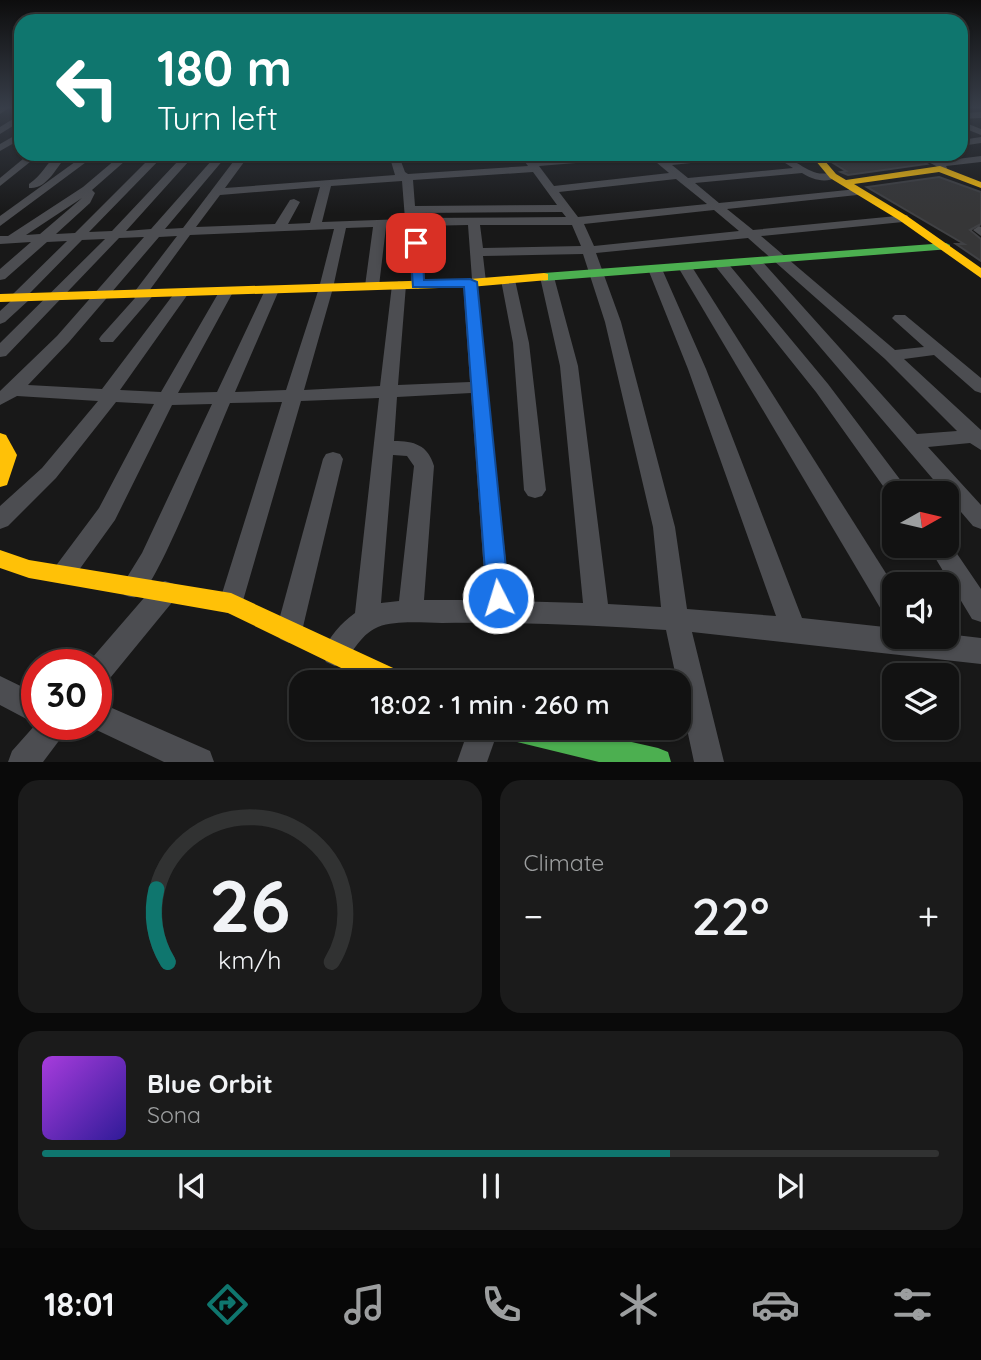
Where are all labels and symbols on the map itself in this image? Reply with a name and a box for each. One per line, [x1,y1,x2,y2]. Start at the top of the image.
pin [386,213,446,273]
north arrow [882,481,959,558]
position arrow [461,561,535,635]
speed limit sign: 30 [21,649,112,740]

